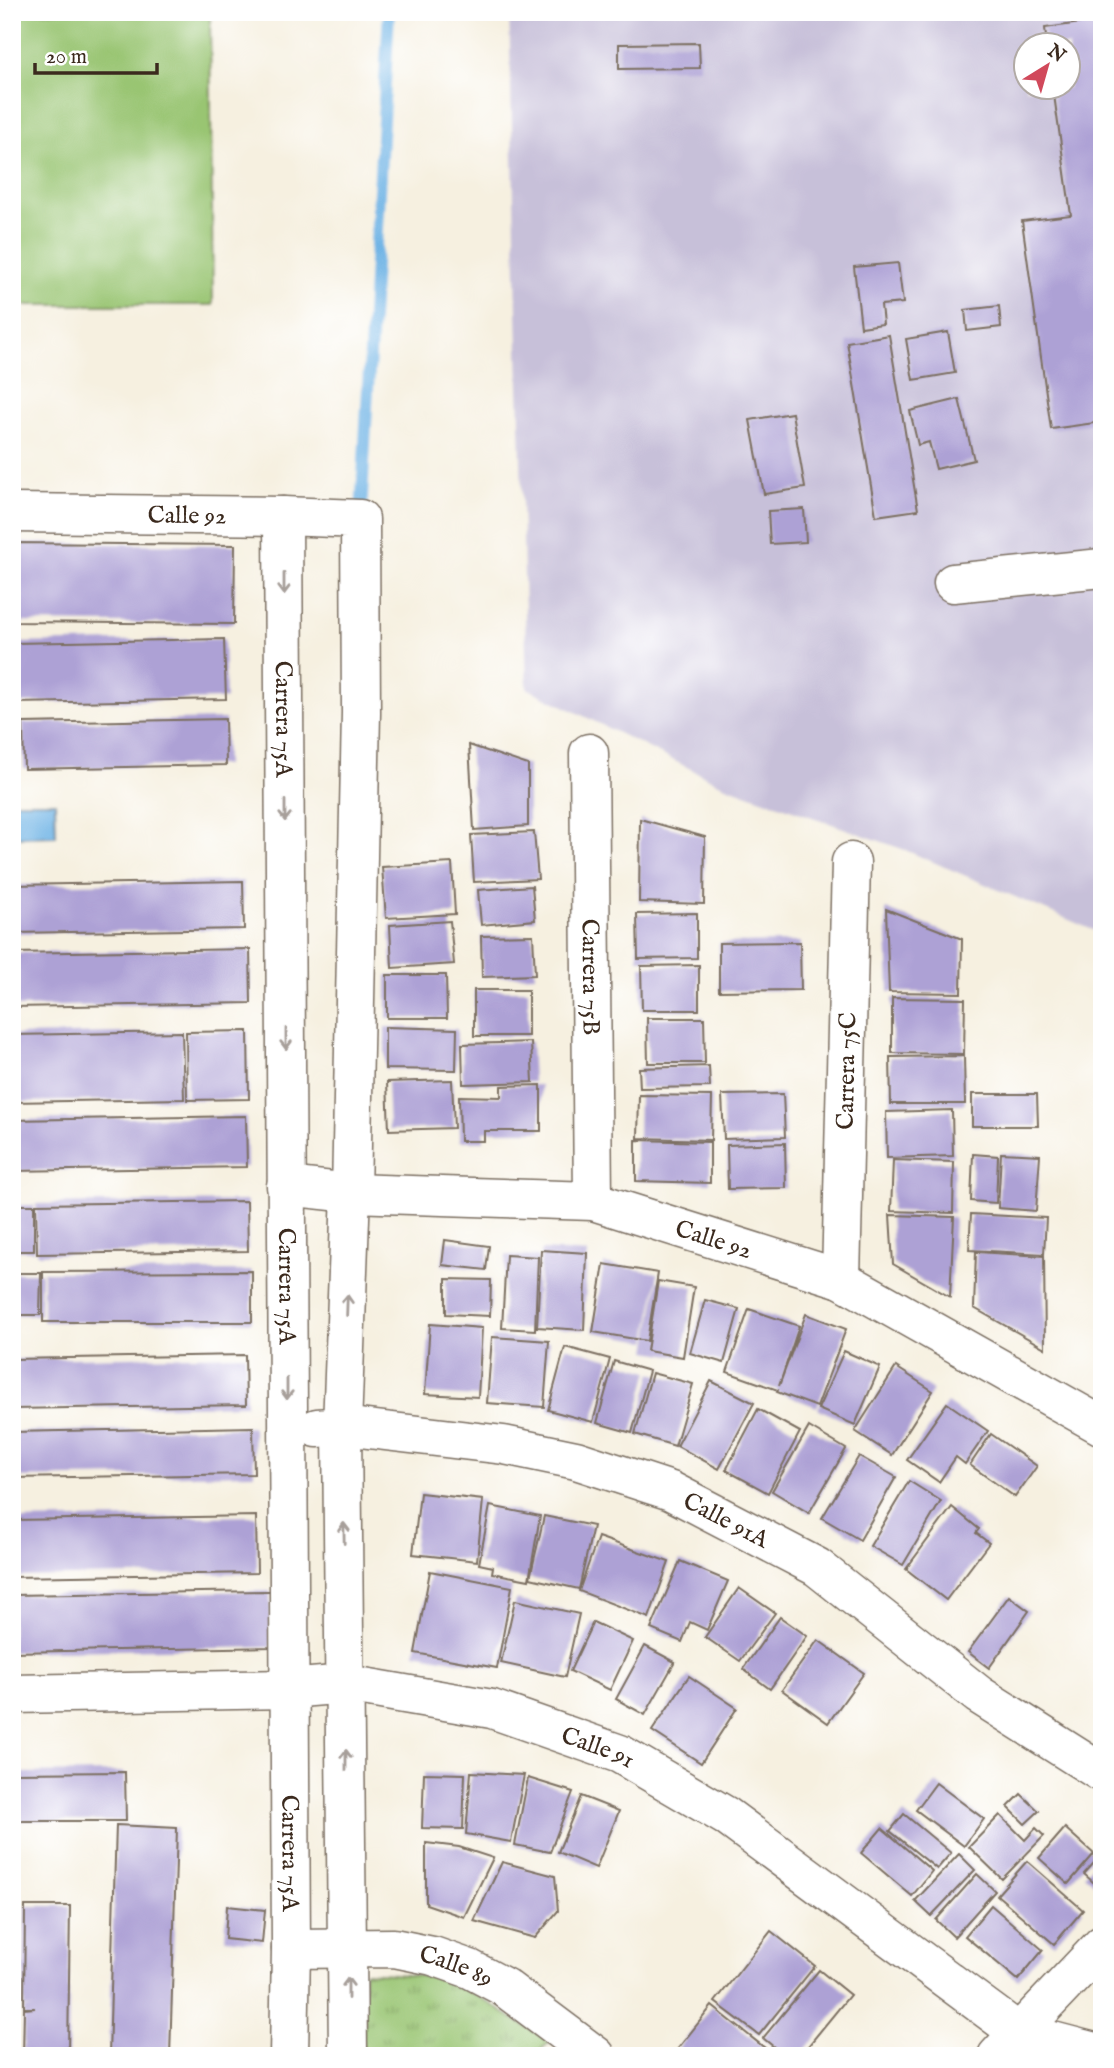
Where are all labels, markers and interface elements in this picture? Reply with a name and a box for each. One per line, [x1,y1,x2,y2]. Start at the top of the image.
scale bar [35,32,158,76]
north arrow [1012,32,1082,102]
text: N [1041,39,1070,69]
text: 20 m [46,44,87,71]
street label: Calle 92 [148,501,226,532]
one-way arrow [277,572,291,595]
street label: Carrera 75A [267,661,298,778]
one-way arrow [278,800,292,823]
street label: Carrera 75B [573,919,606,1035]
street label: Carrera 75C [831,1012,864,1130]
one-way arrow [279,1027,292,1050]
street label: Calle 92 [671,1214,755,1267]
street label: Carrera 75A [270,1228,302,1345]
one-way arrow [340,1294,353,1317]
one-way arrow [280,1377,294,1400]
street label: Calle 91A [677,1486,774,1557]
one-way arrow [337,1521,350,1544]
street label: Calle 91 [557,1721,640,1776]
one-way arrow [340,1749,353,1772]
street label: Carrera 75A [273,1795,305,1912]
street label: Calle 89 [417,1940,498,1995]
one-way arrow [341,1976,355,1999]

